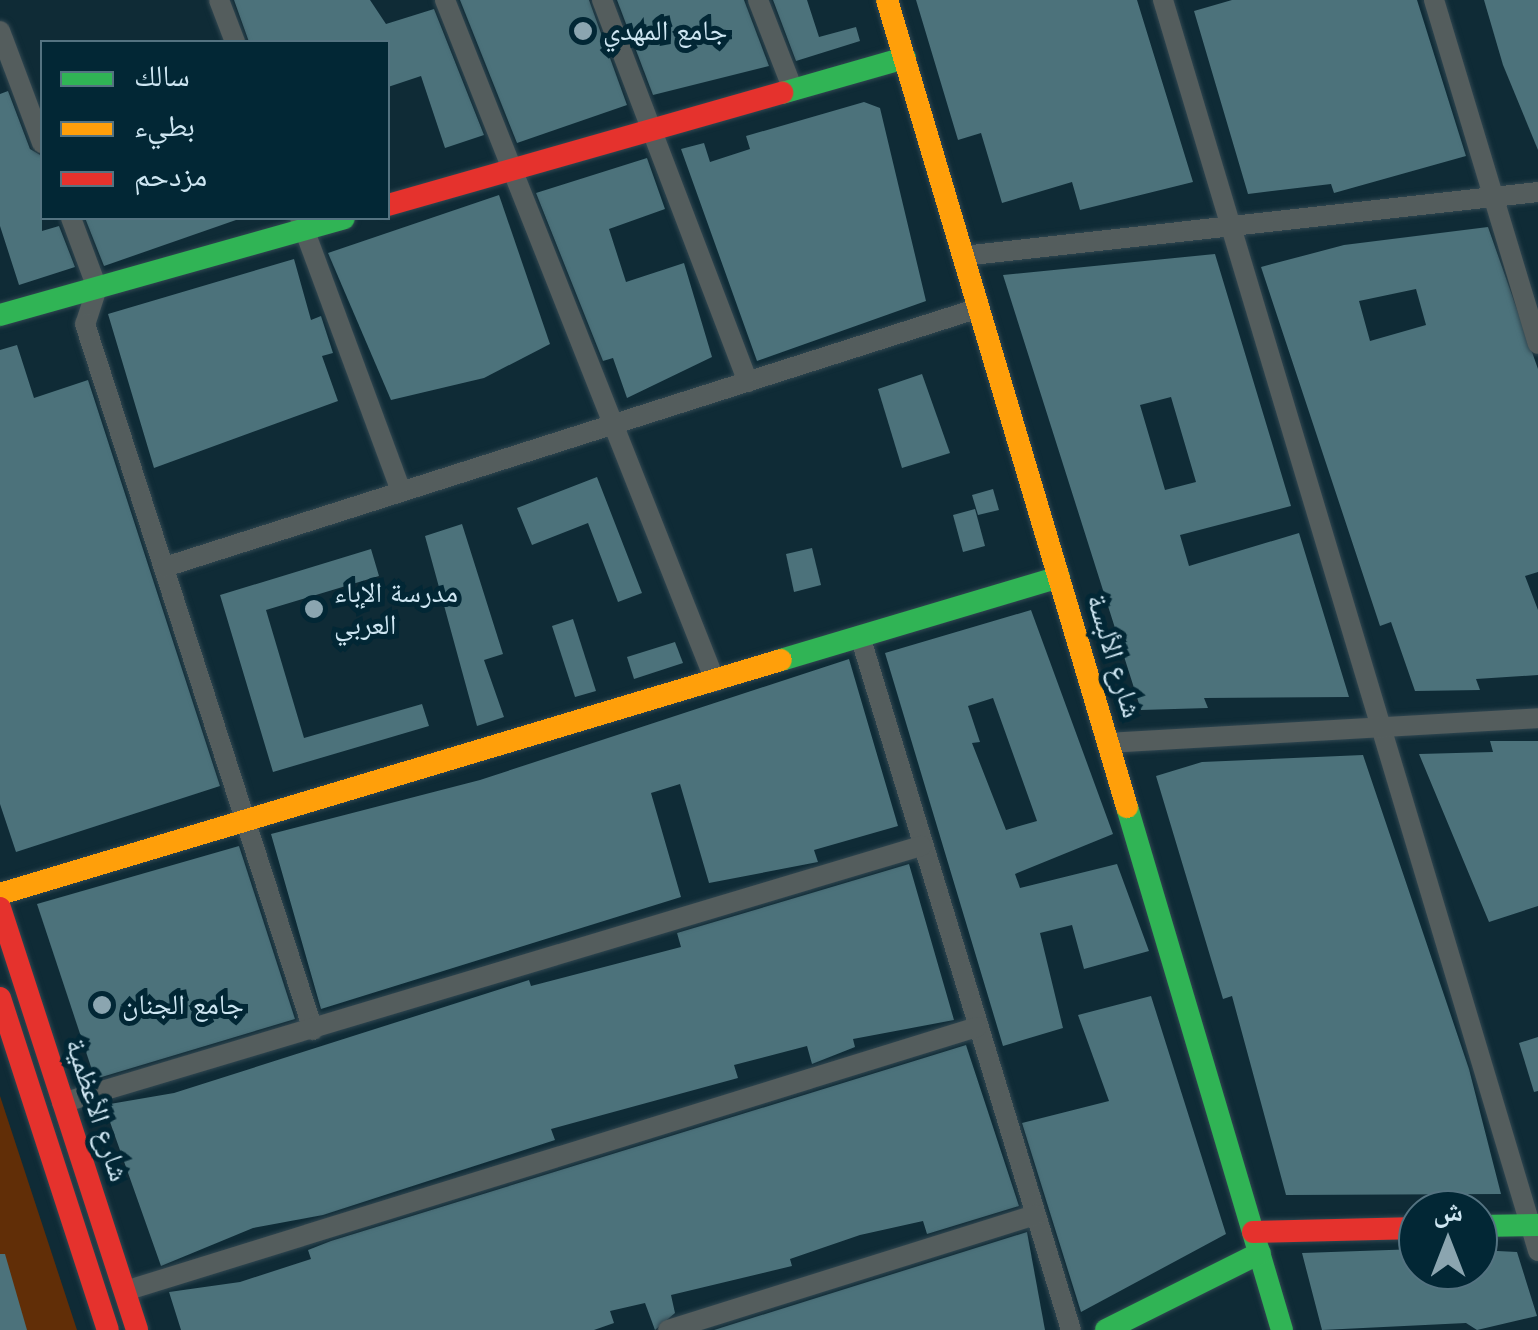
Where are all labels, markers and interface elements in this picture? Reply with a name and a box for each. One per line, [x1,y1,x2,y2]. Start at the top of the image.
place label: جامع المهدي [603,14,727,48]
marker: جامع المهدي [572,20,594,42]
legend [40,40,390,220]
text: سالك [134,59,190,92]
text: بطيء [134,109,195,142]
text: مزدحم [134,159,207,192]
place label: مدرسة الإباء العربي [334,576,458,642]
street label: شارع الألبسة [1079,590,1149,722]
marker: مدرسة الإباء العربي [303,598,325,620]
place label: جامع الجنان [122,988,244,1022]
marker: جامع الجنان [91,994,113,1016]
street label: شارع الأعظمية [58,1034,136,1186]
north arrow [1398,1190,1498,1290]
text: ش [1433,1196,1463,1227]

